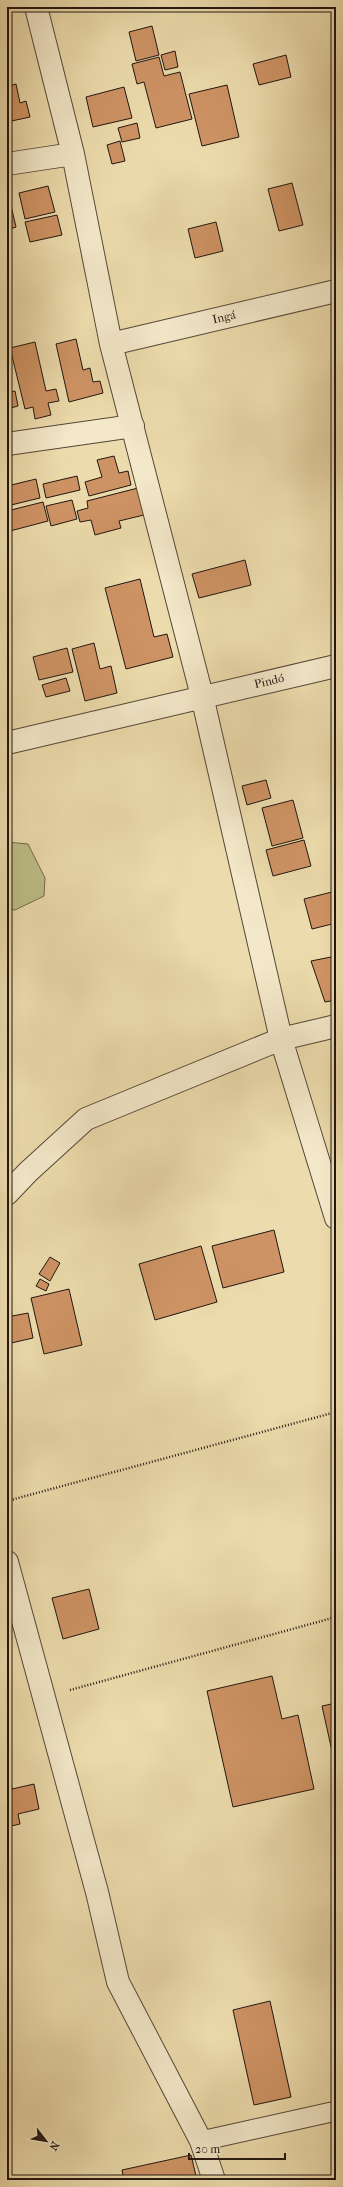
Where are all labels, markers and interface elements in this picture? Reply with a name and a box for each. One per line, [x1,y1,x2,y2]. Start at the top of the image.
street label: Ingá [211,307,238,326]
street label: Pindó [253,671,285,691]
north arrow [26,2121,66,2161]
scale bar [189,2135,285,2161]
text: N [46,2139,62,2153]
text: 20 m [195,2142,220,2156]

